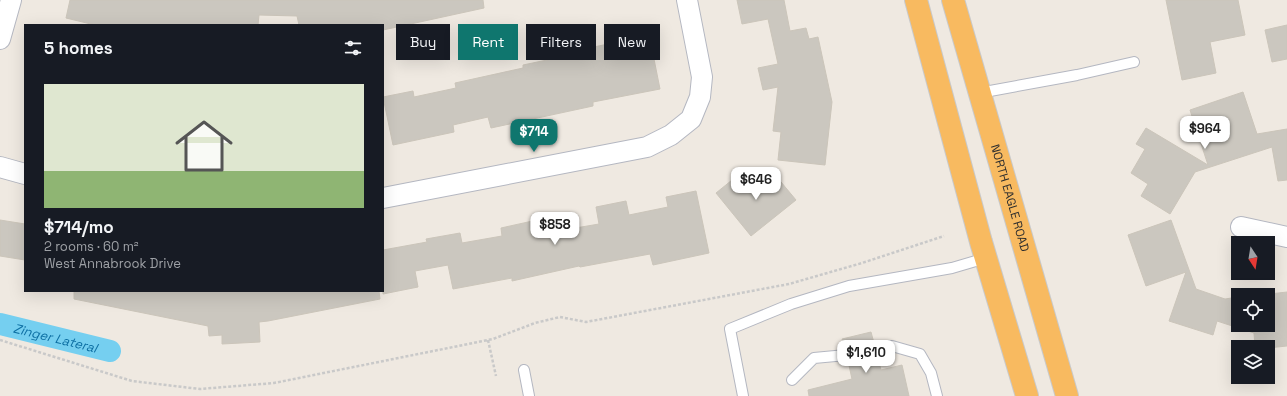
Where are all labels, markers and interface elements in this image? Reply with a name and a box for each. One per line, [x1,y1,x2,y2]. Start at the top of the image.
chip: Buy [396,24,450,60]
chip: Rent [458,24,518,60]
chip: Filters [526,24,596,60]
chip: New [604,24,660,60]
text: 5 homes [44,37,113,59]
icon: filters [342,37,364,59]
icon: home [168,110,240,182]
pin: $964 [1181,116,1229,150]
pin: $714 [510,119,558,153]
text: $964 [1189,120,1221,137]
text: $714 [519,123,549,140]
street label: NORTH EAGLE ROAD [987,142,1033,254]
pin: $646 [732,167,780,201]
text: $646 [740,171,772,188]
pin: $858 [531,212,579,246]
text: $714/mo [44,216,114,238]
text: $858 [539,216,571,233]
north arrow [1231,236,1275,280]
map controls [1231,236,1275,384]
text: 2 rooms · 60 m² [44,238,139,255]
text: West Annabrook Drive [44,255,181,272]
button: locate [1231,288,1275,332]
water label: Zinger Lateral [11,320,101,357]
pin: $1,610 [833,340,899,374]
button: layers [1231,340,1275,384]
text: $1,610 [846,344,886,361]

